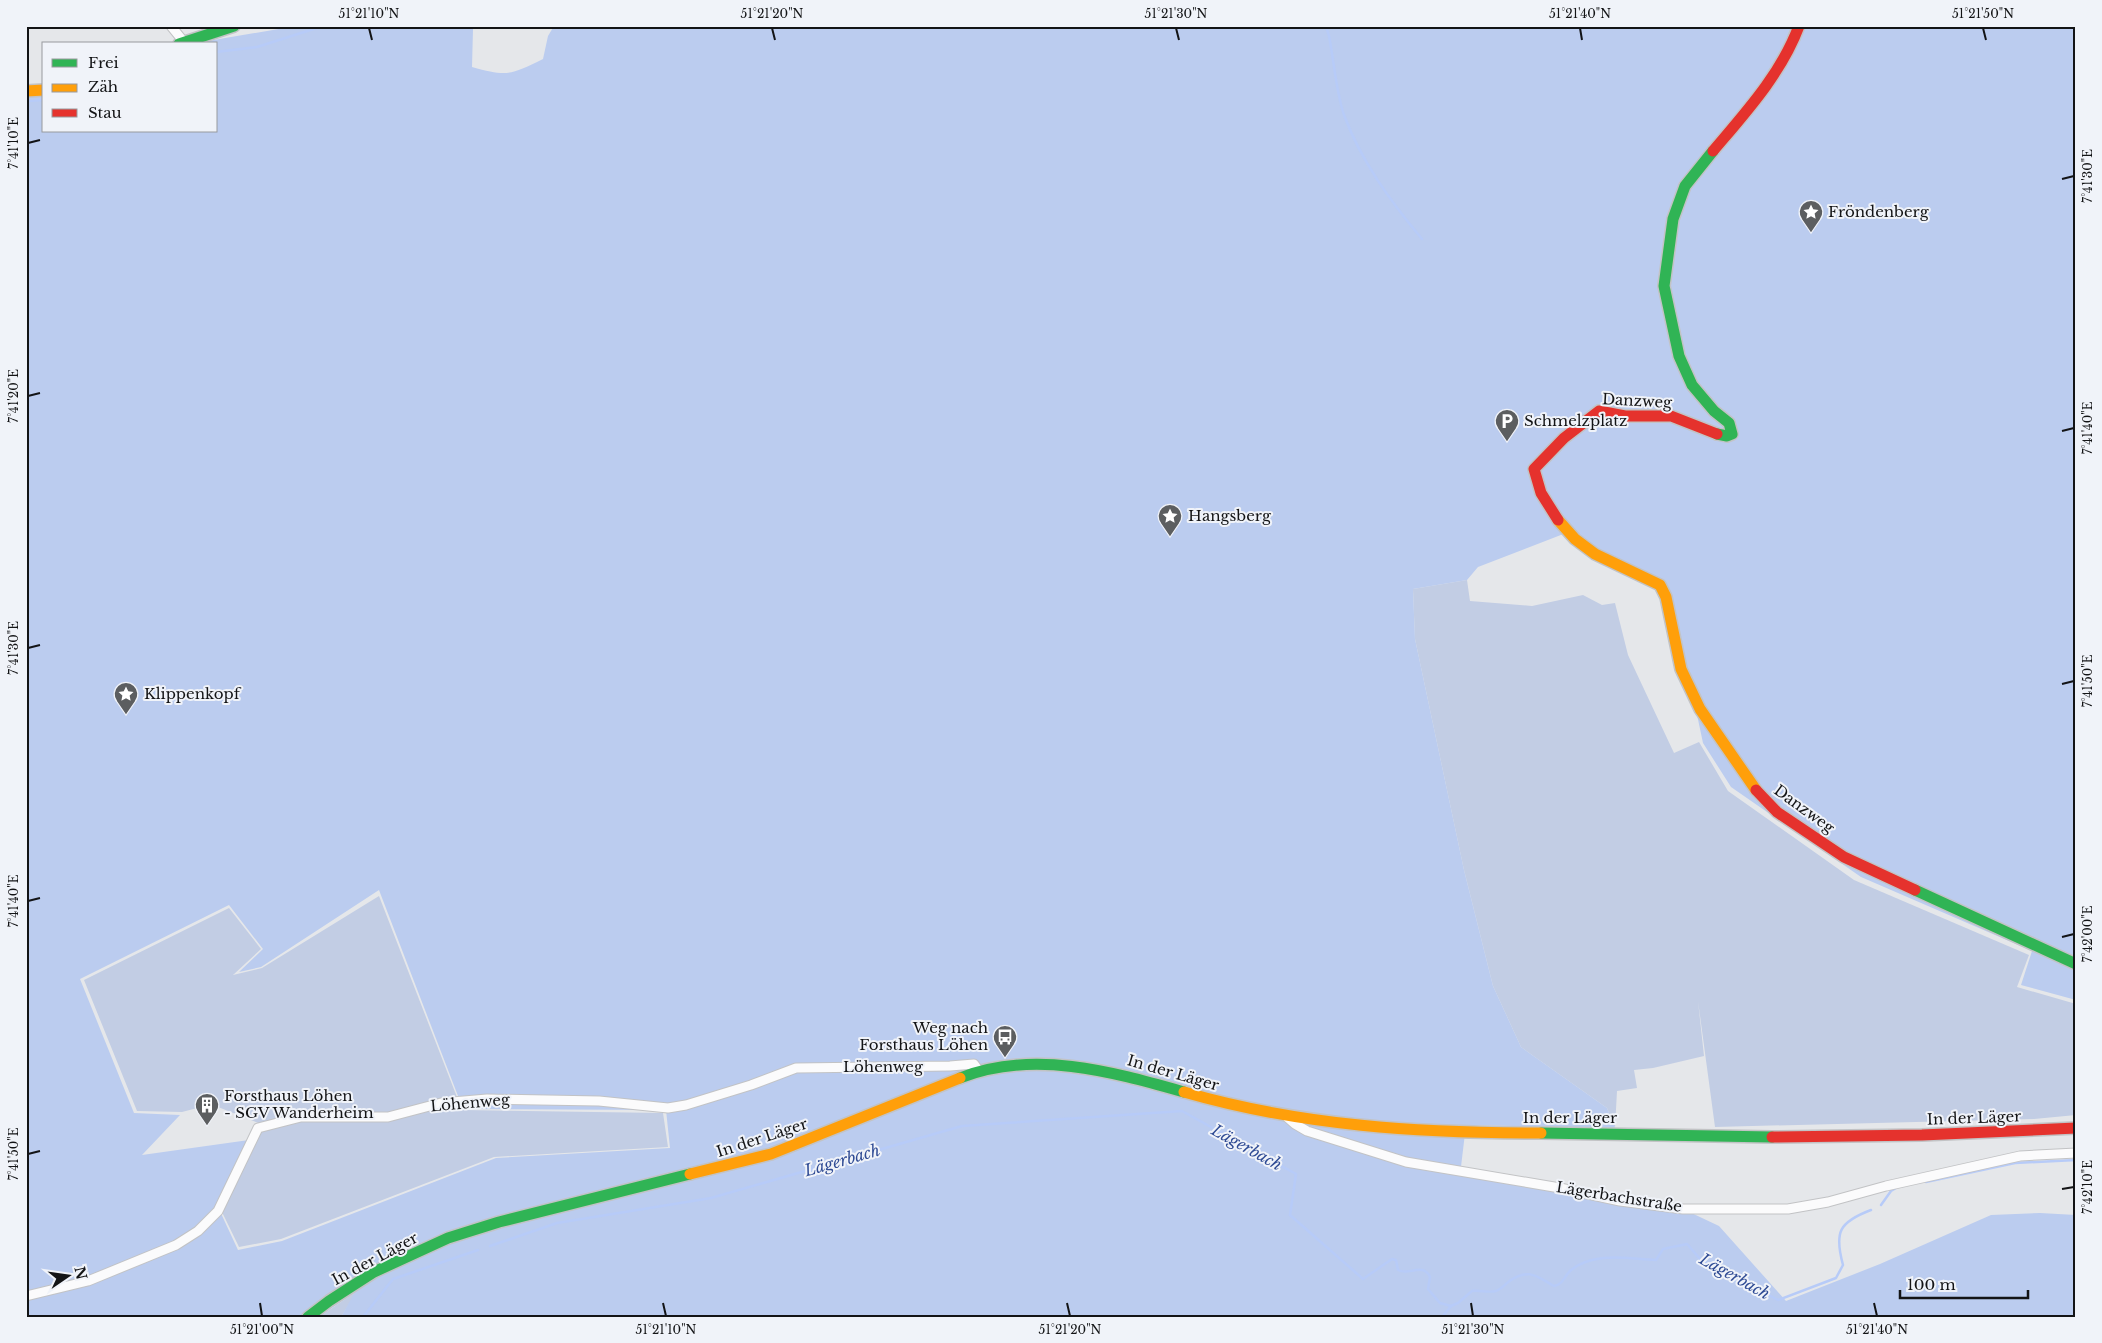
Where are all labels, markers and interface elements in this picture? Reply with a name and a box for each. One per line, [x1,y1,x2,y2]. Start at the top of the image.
text: 51°21'10"N [339,6,400,21]
text: 51°21'20"N [741,6,804,21]
text: 51°21'30"N [1145,6,1208,21]
text: 51°21'40"N [1549,6,1611,21]
text: 51°21'50"N [1952,6,2014,21]
legend [42,42,218,132]
text: Frei [88,53,119,72]
text: Zäh [88,77,118,96]
text: Stau [88,103,122,122]
text: 7°41'10"E [6,117,21,169]
text: 7°41'30"E [2080,149,2095,203]
place icon: Fröndenberg [1798,199,1824,233]
place label: Fröndenberg [1828,202,1930,221]
text: 7°41'20"E [6,369,21,423]
street label: Danzweg [1601,389,1674,412]
text: 7°41'40"E [2080,401,2095,454]
parking icon: Schmelzplatz [1494,408,1520,442]
place label: Schmelzplatz [1524,411,1627,430]
place icon: Hangsberg [1157,503,1183,537]
place label: Hangsberg [1188,506,1272,525]
text: 7°41'30"E [6,621,21,675]
text: 7°41'50"E [2080,654,2095,707]
place icon: Klippenkopf [113,681,139,715]
place label: Klippenkopf [144,684,242,703]
street label: Danzweg [1770,780,1839,838]
text: 7°41'40"E [6,874,21,927]
text: 7°42'00"E [2080,905,2095,963]
place label: Weg nach Forsthaus Löhen [859,1018,988,1054]
bus stop icon: Weg nach Forsthaus Löhen [992,1024,1018,1058]
street label: In der Läger [1125,1050,1222,1095]
street label: Löhenweg [843,1057,924,1076]
place label: Forsthaus Löhen - SGV Wanderheim [224,1086,374,1122]
street label: Löhenweg [429,1089,512,1115]
building icon: Forsthaus Löhen - SGV Wanderheim [194,1092,220,1126]
street label: In der Läger [1926,1106,2022,1129]
street label: In der Läger [1523,1108,1618,1127]
street label: In der Läger [714,1114,811,1161]
water label: Lägerbach [1207,1119,1286,1175]
text: 7°41'50"E [6,1127,21,1180]
water label: Lägerbach [801,1140,882,1181]
text: 7°42'10"E [2080,1160,2095,1214]
street label: Lägerbachstraße [1555,1177,1683,1216]
street label: In der Läger [329,1228,422,1289]
water label: Lägerbach [1695,1248,1774,1304]
north arrow [42,1250,92,1300]
text: N [70,1265,91,1282]
scale bar [1900,1268,2027,1300]
text: 100 m [1907,1275,1956,1294]
text: 51°21'00"N [230,1322,294,1337]
text: 51°21'10"N [636,1322,697,1337]
text: 51°21'20"N [1039,1322,1102,1337]
text: 51°21'30"N [1442,1322,1505,1337]
text: 51°21'40"N [1846,1322,1908,1337]

